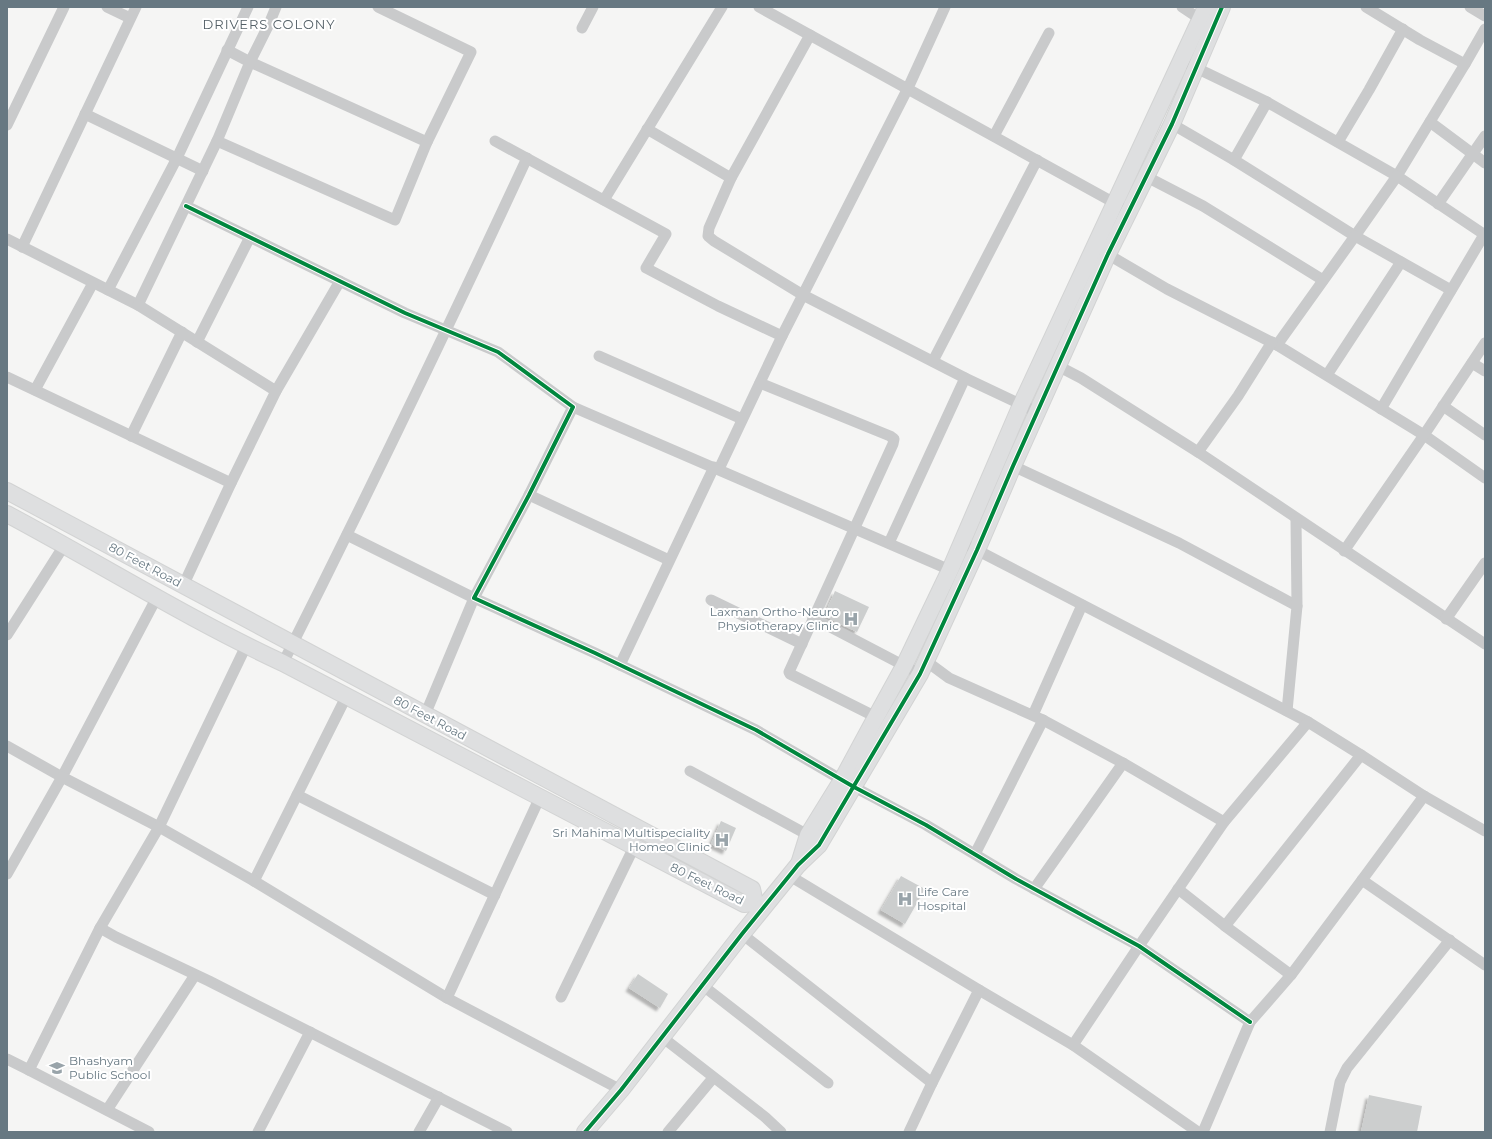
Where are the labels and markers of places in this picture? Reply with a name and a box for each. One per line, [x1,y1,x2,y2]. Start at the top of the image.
place label: Laxman Ortho-Neuro Physiotherapy Clinic [710,604,839,633]
hospital icon: Laxman Ortho-Neuro Physiotherapy Clinic [842,610,860,628]
place label: Sri Mahima Multispeciality Homeo Clinic [552,825,710,854]
hospital icon: Sri Mahima Multispeciality Homeo Clinic [713,831,731,849]
place label: Life Care Hospital [917,884,969,913]
hospital icon: Life Care Hospital [896,890,914,908]
place label: Bhashyam Public School [69,1053,151,1082]
school or university icon: Bhashyam Public School [48,1059,66,1077]

